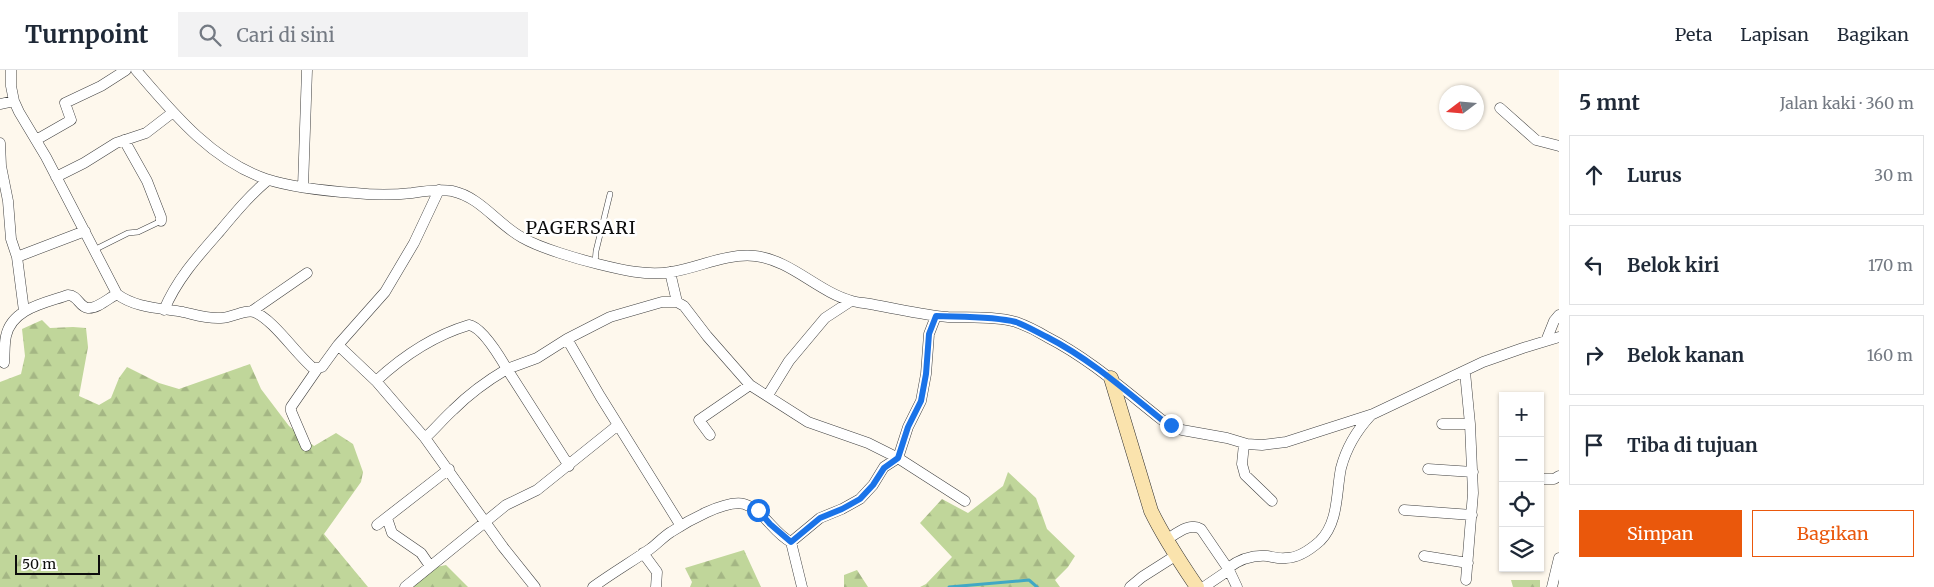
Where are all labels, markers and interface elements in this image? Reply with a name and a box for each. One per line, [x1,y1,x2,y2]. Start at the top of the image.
search box [178,12,528,57]
text: Turnpoint [25,19,148,50]
icon: search [196,21,224,49]
text: Cari di sini [236,23,335,47]
text: Peta [1675,23,1712,46]
text: Lapisan [1740,23,1809,46]
text: Bagikan [1837,23,1909,46]
north arrow [1439,85,1484,130]
text: 5 mnt [1579,89,1640,116]
text: Jalan kaki · 360 m [1780,93,1914,113]
icon: ahead [1580,161,1608,189]
text: Lurus [1627,163,1682,187]
text: 30 m [1874,165,1913,185]
district label: PAGERSARI [526,216,636,239]
icon: left [1580,251,1608,279]
text: Belok kiri [1627,253,1719,277]
text: 170 m [1868,255,1913,275]
icon: right [1580,341,1608,369]
text: Belok kanan [1627,343,1744,367]
text: 160 m [1867,345,1913,365]
map controls [1499,392,1544,572]
button: + [1499,392,1544,437]
route end [1160,414,1183,437]
icon: arrive [1580,431,1608,459]
text: Tiba di tujuan [1627,433,1758,457]
button: − [1499,437,1544,482]
button: locate [1499,482,1544,527]
route start [747,499,770,522]
button: Simpan [1579,510,1742,557]
button: Bagikan [1752,510,1914,557]
button: layers [1499,527,1544,572]
scale bar [15,552,100,575]
text: 50 m [22,555,56,573]

